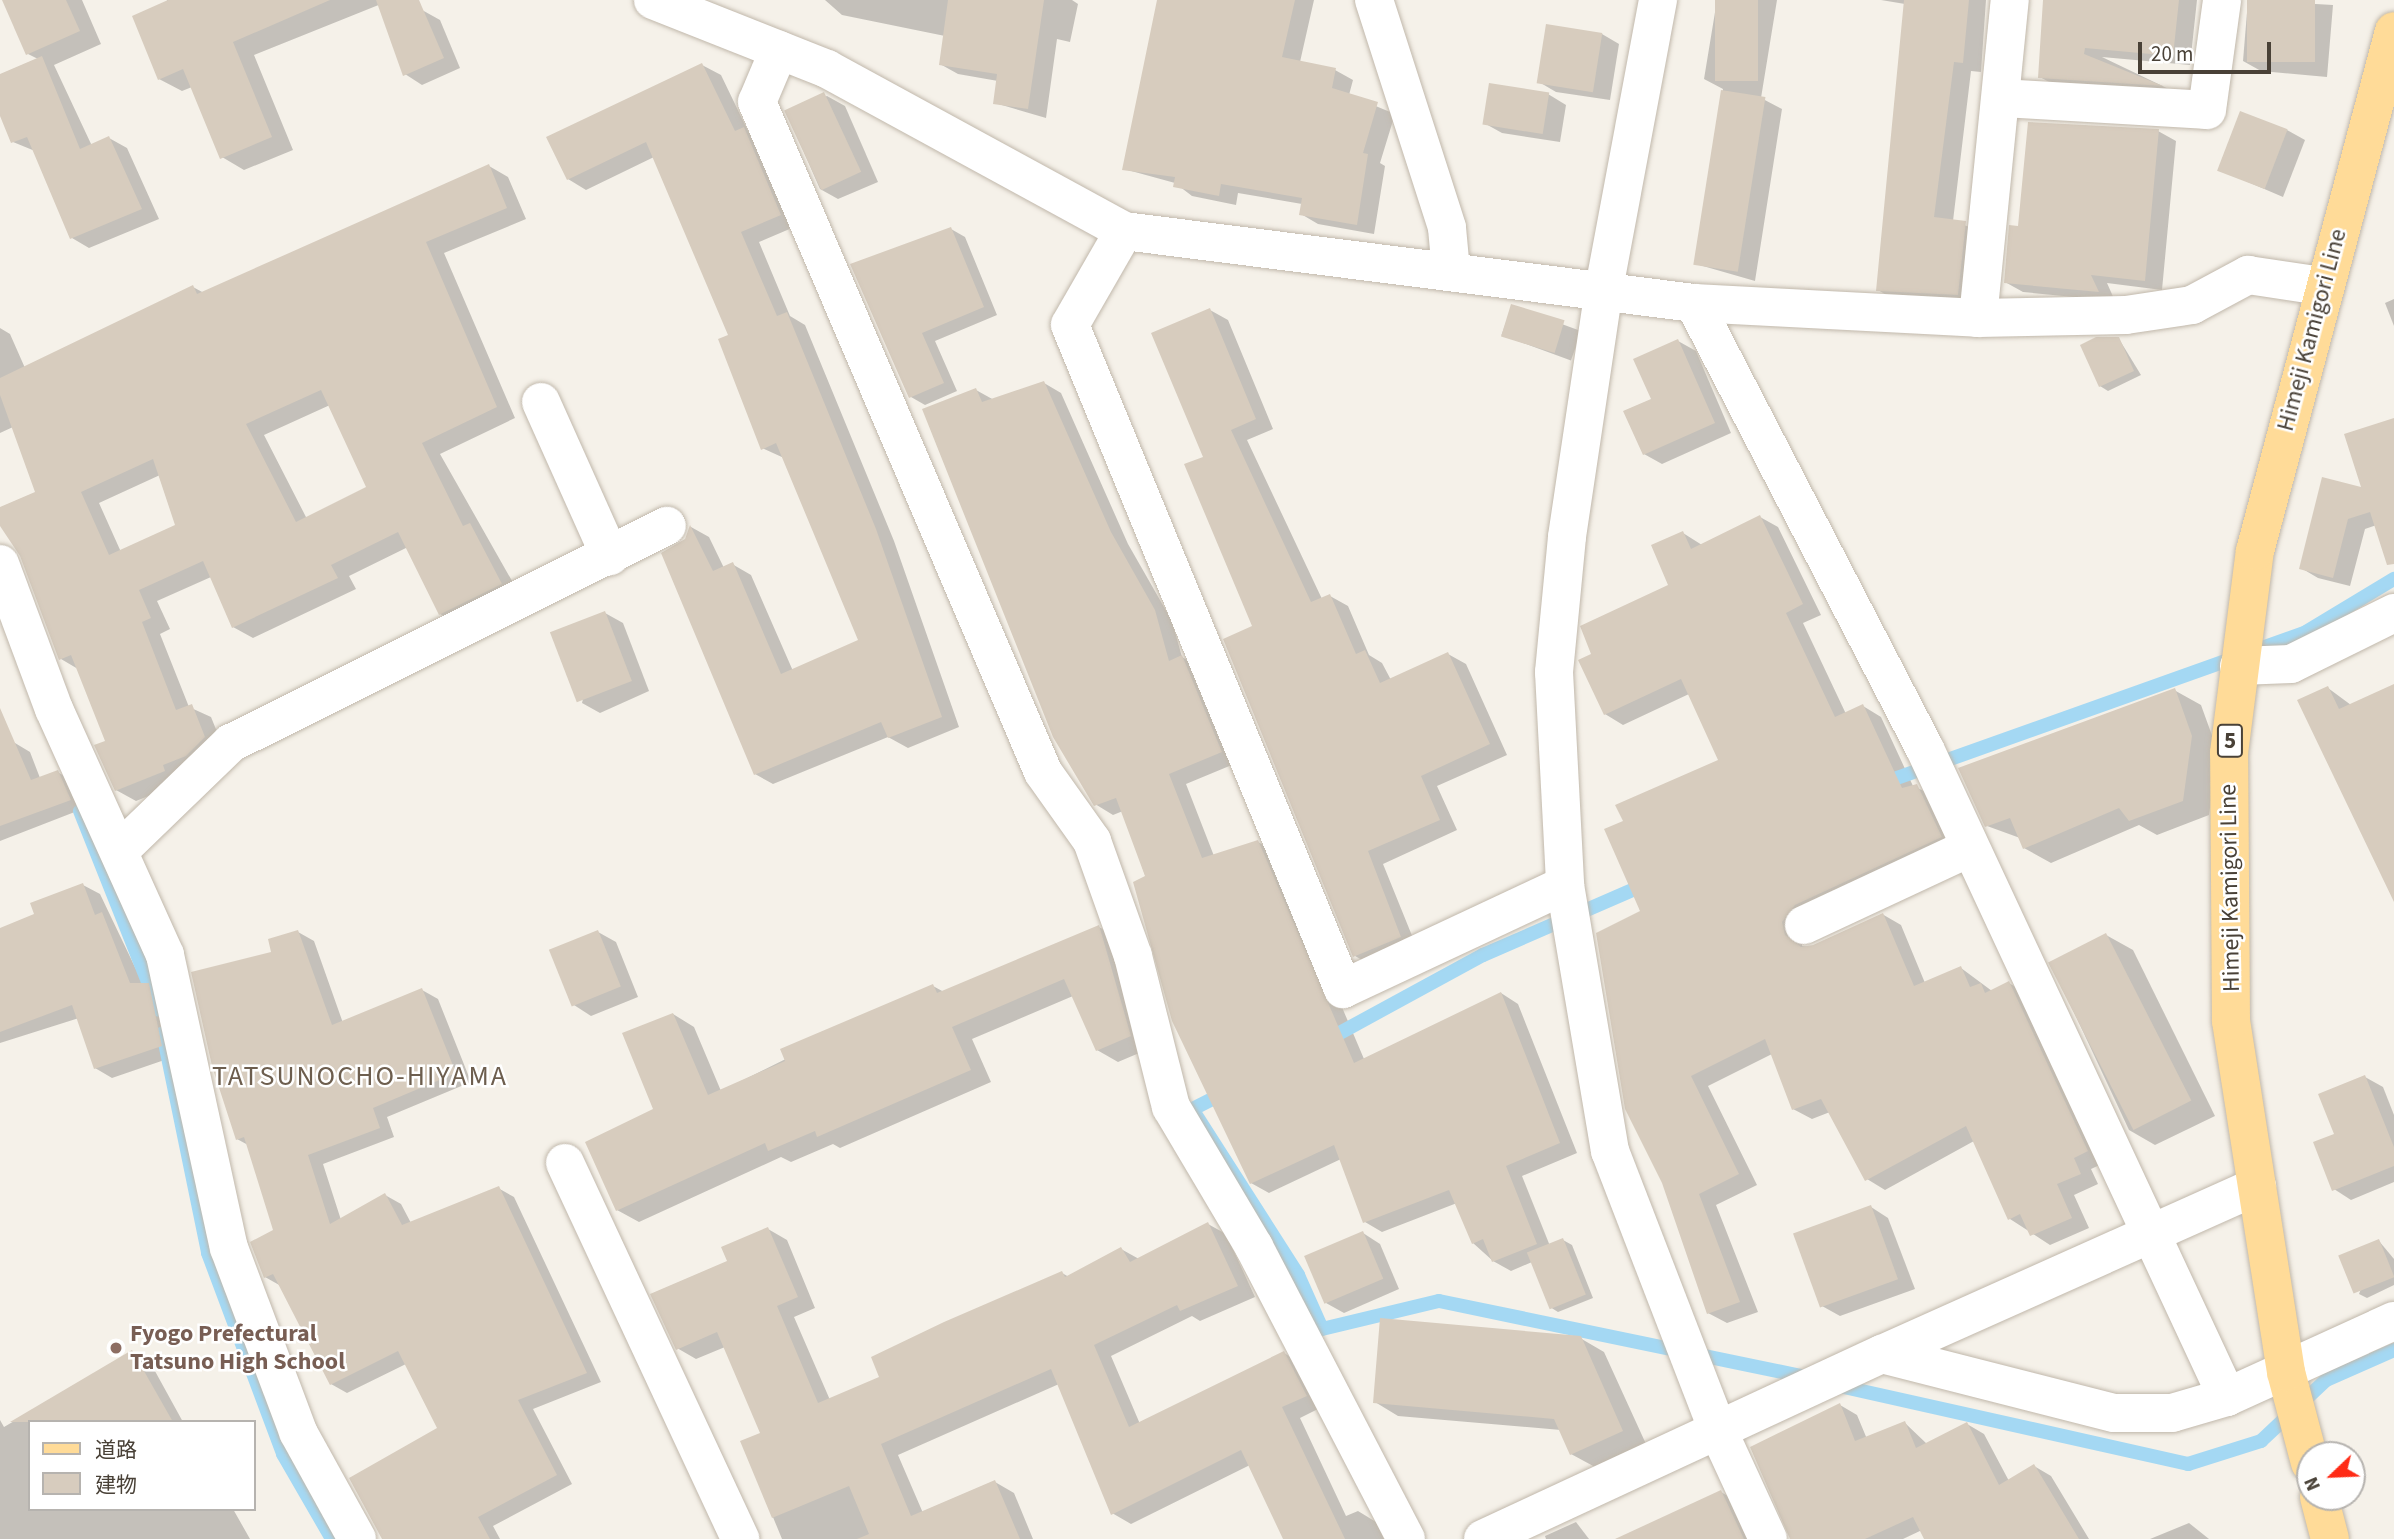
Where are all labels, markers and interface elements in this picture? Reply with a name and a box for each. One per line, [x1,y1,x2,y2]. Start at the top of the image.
scale bar [2142,28,2275,72]
text: 20 m [2151,39,2193,69]
street label: Himeji Kamigori Line [2271,226,2353,434]
road number: 5 [2216,722,2244,761]
street label: Himeji Kamigori Line [2214,784,2246,992]
district label: TATSUNOCHO-HIYAMA [214,1059,506,1093]
place label: Fyogo Prefectural Tatsuno High School [130,1320,345,1376]
marker: Fyogo Prefectural Tatsuno High School [108,1340,124,1356]
legend [28,1420,256,1511]
text: 道路 [95,1435,137,1465]
north arrow [2296,1441,2366,1511]
text: 建物 [95,1470,137,1500]
text: N [2298,1473,2328,1495]

